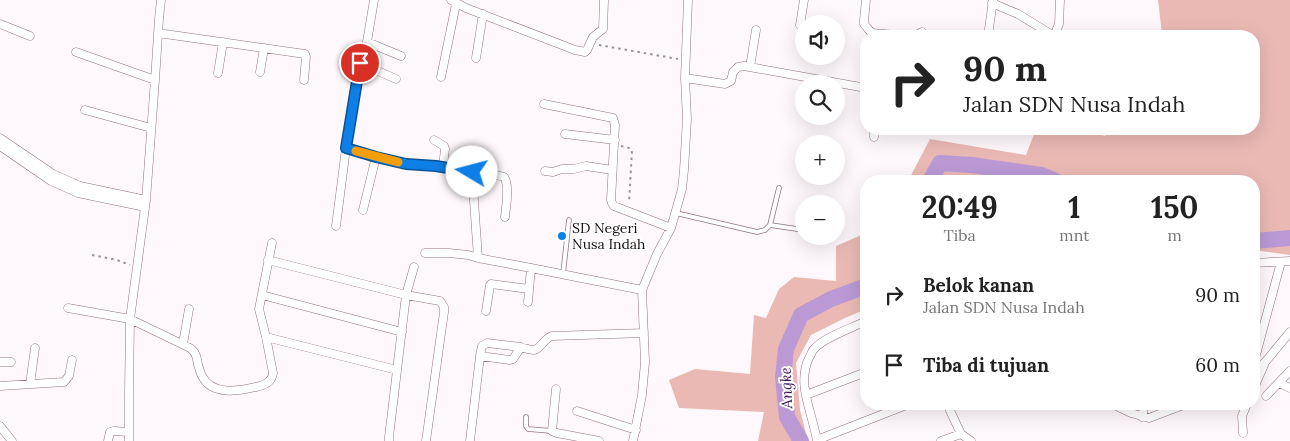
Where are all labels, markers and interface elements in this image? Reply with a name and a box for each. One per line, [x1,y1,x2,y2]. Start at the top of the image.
map controls [795,15,845,245]
button: sound [795,15,845,65]
pin [339,42,381,84]
text: 90 m [963,46,1047,91]
icon: arrive [346,49,374,77]
icon: right [880,50,945,115]
button: search [795,75,845,125]
text: Jalan SDN Nusa Indah [963,90,1185,118]
button: + [795,135,845,185]
position arrow [445,145,497,197]
text: 20:49 [922,188,998,226]
text: 1 [1068,188,1080,226]
text: 150 [1151,188,1198,226]
button: − [795,195,845,245]
place label: SD Negeri Nusa Indah [572,219,645,253]
text: Tiba [944,225,976,245]
text: mnt [1059,225,1089,245]
text: m [1168,225,1182,245]
marker: SD Negeri Nusa Indah [556,230,568,242]
text: Belok kanan [923,273,1034,297]
icon: right [880,281,908,309]
text: 90 m [1195,283,1240,307]
text: Jalan SDN Nusa Indah [923,297,1085,317]
icon: arrive [880,351,908,379]
text: Tiba di tujuan [923,353,1049,377]
text: 60 m [1195,353,1240,377]
water label: Angke [776,367,796,410]

